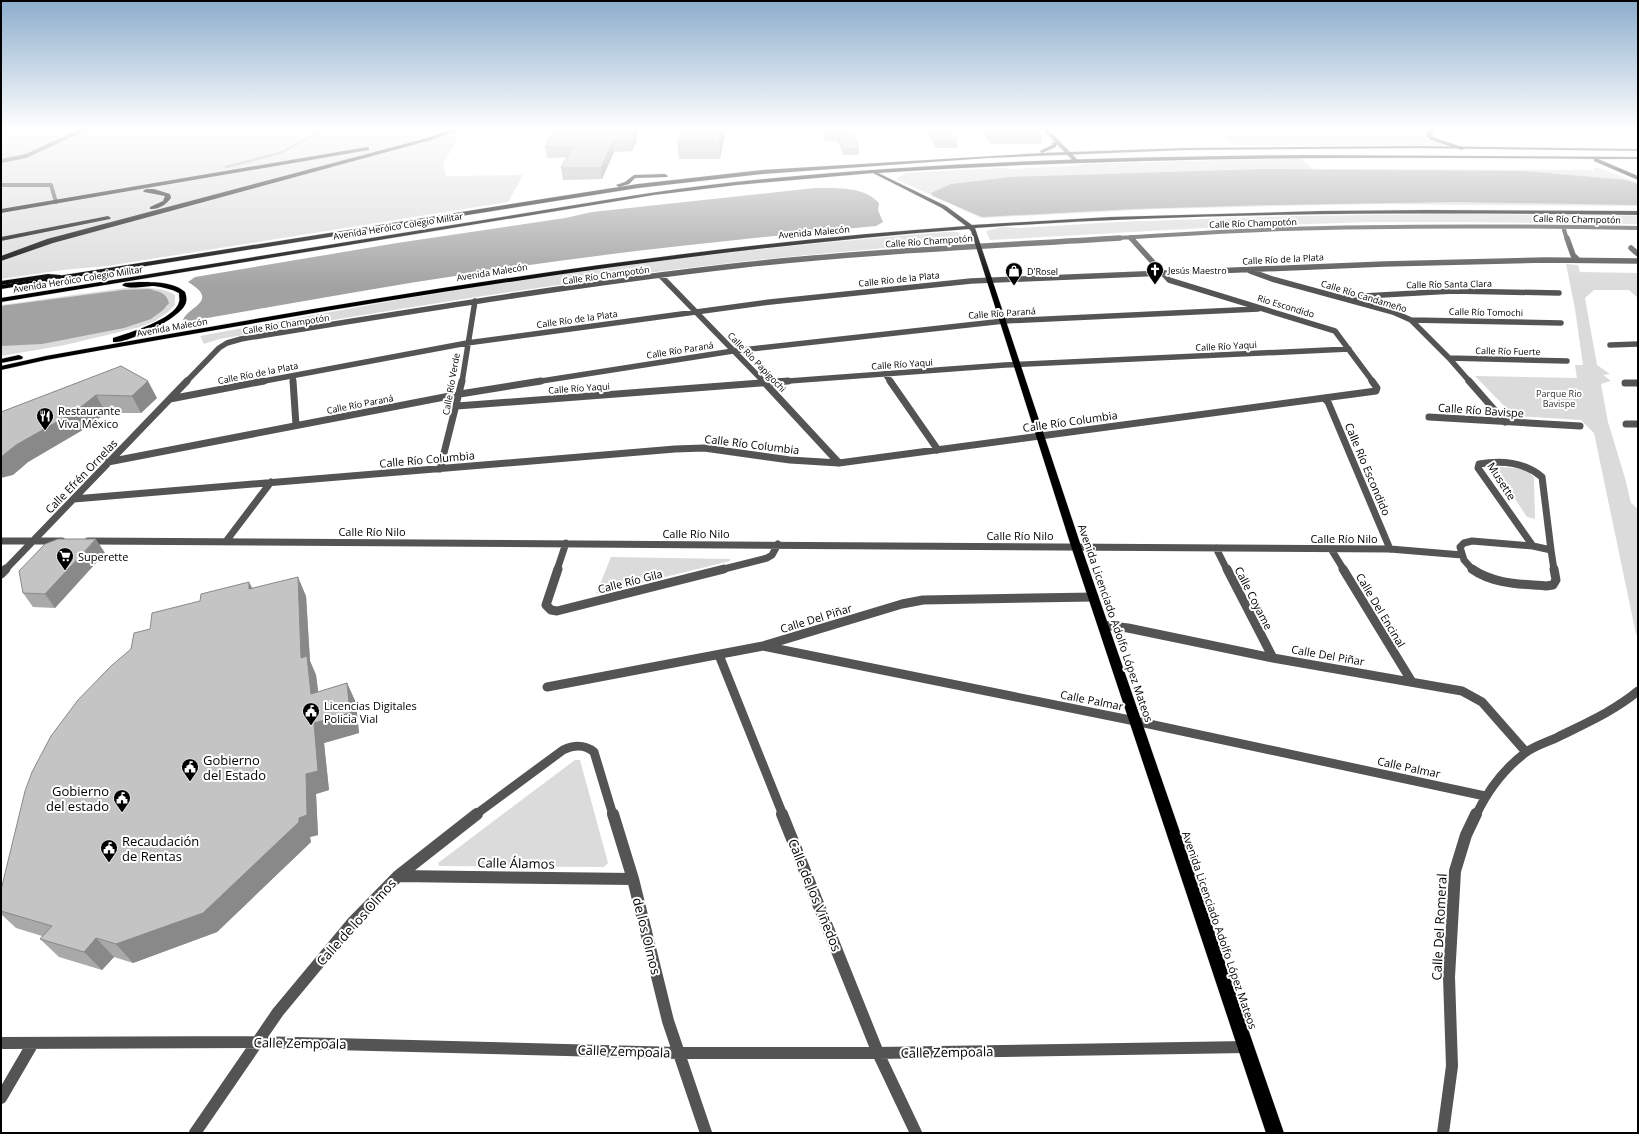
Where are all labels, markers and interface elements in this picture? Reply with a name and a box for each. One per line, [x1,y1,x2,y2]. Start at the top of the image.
street label: Avenida Heróico Colegio Militar [332,209,464,243]
street label: Calle Río Champotón [1533,212,1621,226]
street label: Calle Río Champotón [1209,215,1297,231]
street label: Avenida Malecón [778,222,850,242]
street label: Calle Río Champotón [885,231,973,251]
street label: Calle Río de la Plata [1242,250,1324,268]
street label: Avenida Malecón [456,260,528,284]
church icon: Jesús Maestro [1145,260,1165,285]
shop icon: D'Rosel [1004,261,1024,286]
street label: Avenida Heróico Colegio Militar [12,262,144,296]
street label: Calle Río Champotón [562,262,650,288]
place label: Jesús Maestro [1167,264,1227,277]
place label: D'Rosel [1027,265,1058,278]
street label: Calle Río de la Plata [858,268,940,290]
street label: Calle Río Candameño [1319,277,1409,315]
street label: Calle Río Santa Clara [1406,277,1492,291]
street label: Rio Escondido [1256,291,1316,321]
street label: Calle Río Paraná [968,304,1036,322]
street label: Calle Río Tomochi [1449,305,1523,319]
street label: Calle Río de la Plata [536,307,618,331]
street label: Calle Río Champotón [242,311,330,337]
street label: Avenida Malecón [136,314,208,340]
street label: Calle Río Papigochi [725,329,789,395]
street label: Calle Río Paraná [645,338,715,362]
street label: Calle Río Yaqui [1195,338,1257,354]
street label: Calle Río Fuerte [1475,344,1541,358]
street label: Calle Río Verde [439,352,463,416]
street label: Calle Río Yaqui [871,355,933,373]
street label: Calle Río de la Plata [217,359,299,387]
street label: Calle Río Yaqui [548,379,610,397]
park label: Parque Rio Bavispe [1536,387,1582,410]
street label: Calle Río Paraná [325,391,395,417]
street label: Calle Río Bavispe [1437,400,1525,420]
place label: Restaurante Viva México [58,403,120,431]
restaurant icon: Restaurante Viva México [35,406,55,431]
street label: Calle Río Columbia [1022,407,1118,435]
street label: Calle Río Escondido [1342,420,1394,518]
street label: Calle Río Columbia [704,431,800,457]
street label: Calle Efrén Ornelas [42,436,120,516]
street label: Calle Río Columbia [379,447,475,471]
street label: Musette [1484,459,1520,503]
street label: Avenida Licenciado Adolfo López Mateos [1075,522,1157,724]
street label: Calle Río Nilo [338,524,406,539]
street label: Calle Río Nilo [662,526,730,541]
street label: Calle Río Nilo [986,528,1054,543]
street label: Calle Río Nilo [1310,531,1378,546]
supermarket icon: Superette [55,546,75,571]
place label: Superette [78,549,128,564]
street label: Calle Coyame [1232,564,1276,632]
street label: Calle Río Gila [596,566,664,596]
street label: Calle Del Encinal [1353,570,1409,650]
street label: Calle Del Piñar [778,600,854,636]
street label: Calle Del Piñar [1290,641,1366,669]
street label: Calle Palmar [1059,687,1125,714]
place label: Licencias Digitales Policia Vial [324,698,417,726]
public building icon: Licencias Digitales Policia Vial [301,701,321,726]
place label: Gobierno del Estado [203,751,266,784]
street label: Calle Palmar [1376,753,1442,781]
public building icon: Gobierno del Estado [180,757,200,782]
place label: Gobierno del estado [46,782,109,815]
public building icon: Gobierno del estado [112,788,132,813]
street label: Avenida Licenciado Adolfo López Mateos [1179,829,1261,1031]
place label: Recaudación de Rentas [122,832,199,865]
street label: Calle de los Viñedos [784,836,846,954]
public building icon: Recaudación de Rentas [99,838,119,863]
street label: Calle Álamos [477,853,555,873]
street label: Calle Del Romeral [1427,873,1451,981]
street label: Calle de los Olmos [312,875,400,969]
street label: de los Olmos [629,896,665,976]
street label: Calle Zempoala [253,1033,347,1053]
street label: Calle Zempoala [577,1040,671,1062]
street label: Calle Zempoala [900,1042,994,1062]

